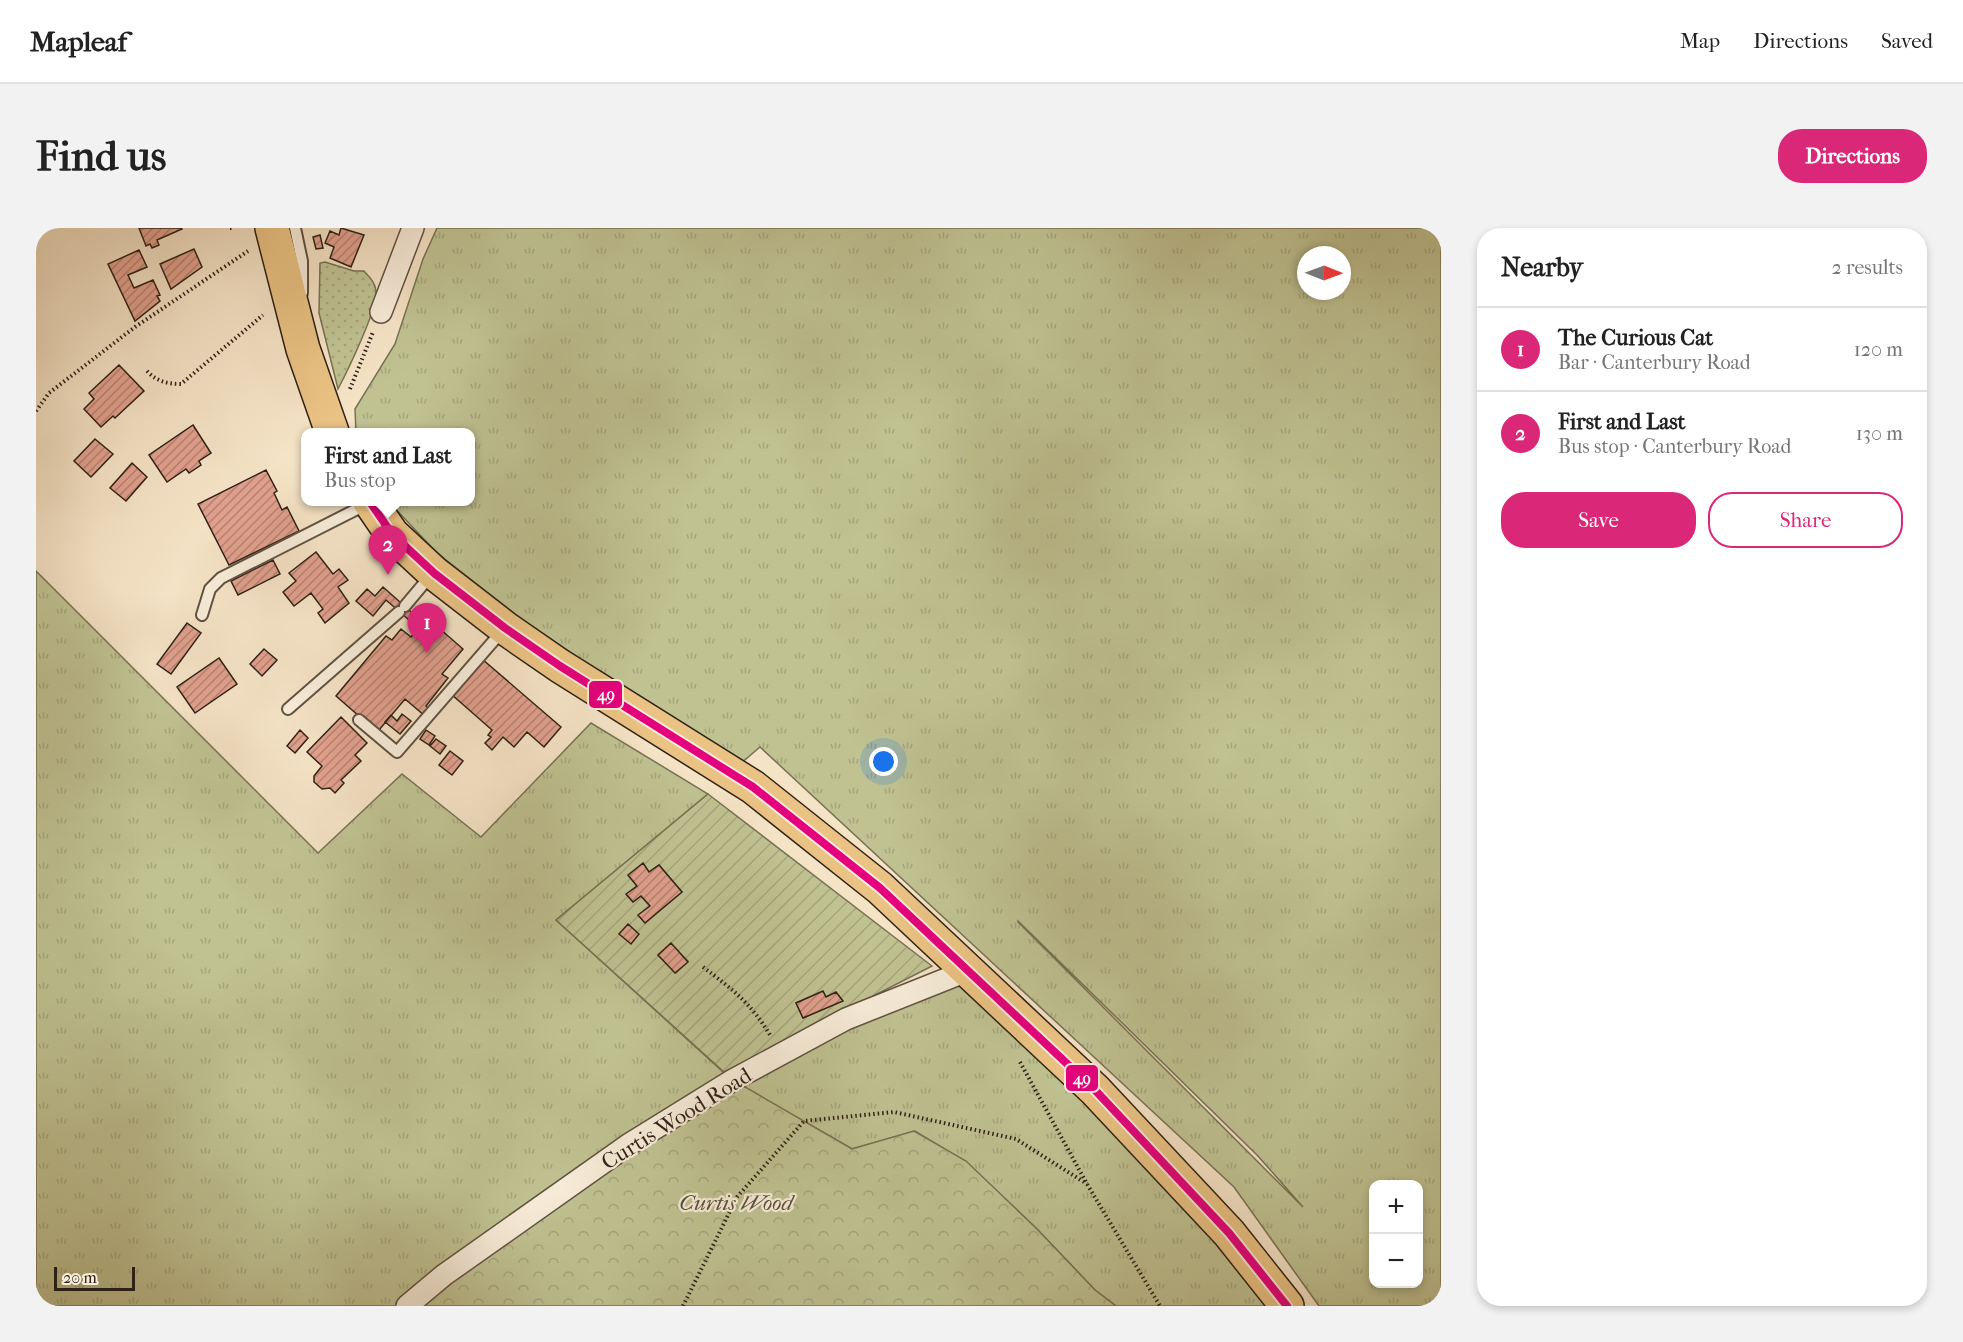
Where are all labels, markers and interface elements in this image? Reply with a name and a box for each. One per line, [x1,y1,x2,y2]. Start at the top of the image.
text: Mapleaf [30,25,127,58]
text: Map [1680,29,1720,53]
text: Directions [1753,29,1848,53]
text: Saved [1881,29,1933,53]
button: Directions [1778,129,1927,183]
text: Find us [36,132,166,181]
north arrow [1297,246,1351,300]
text: Nearby [1501,252,1583,283]
text: 2 results [1832,256,1903,279]
text: The Curious Cat [1558,325,1713,351]
text: 1 [1517,338,1524,361]
text: 120 m [1854,338,1903,361]
text: Bar · Canterbury Road [1558,351,1751,374]
text: First and Last [1558,409,1685,435]
text: 2 [1515,422,1526,445]
text: 130 m [1856,422,1903,445]
popup [301,428,475,506]
text: Bus stop · Canterbury Road [1558,435,1791,458]
text: First and Last [324,443,452,469]
text: Bus stop [324,469,396,492]
button: Save [1501,492,1696,548]
button: Share [1708,492,1903,548]
pin: 2 [368,526,408,575]
pin: 1 [408,604,446,653]
line badge: 49 [588,680,623,709]
text: 49 [596,685,615,705]
your location [869,747,898,776]
street label: Curtis Wood Road [597,1062,757,1175]
line badge: 49 [1065,1064,1099,1092]
text: 49 [1072,1069,1091,1089]
map controls [1369,1180,1423,1288]
button: + [1369,1180,1423,1234]
park label: Curtis Wood [679,1190,796,1216]
button: − [1369,1234,1423,1288]
scale bar [54,1264,135,1292]
text: 20 m [63,1268,97,1287]

